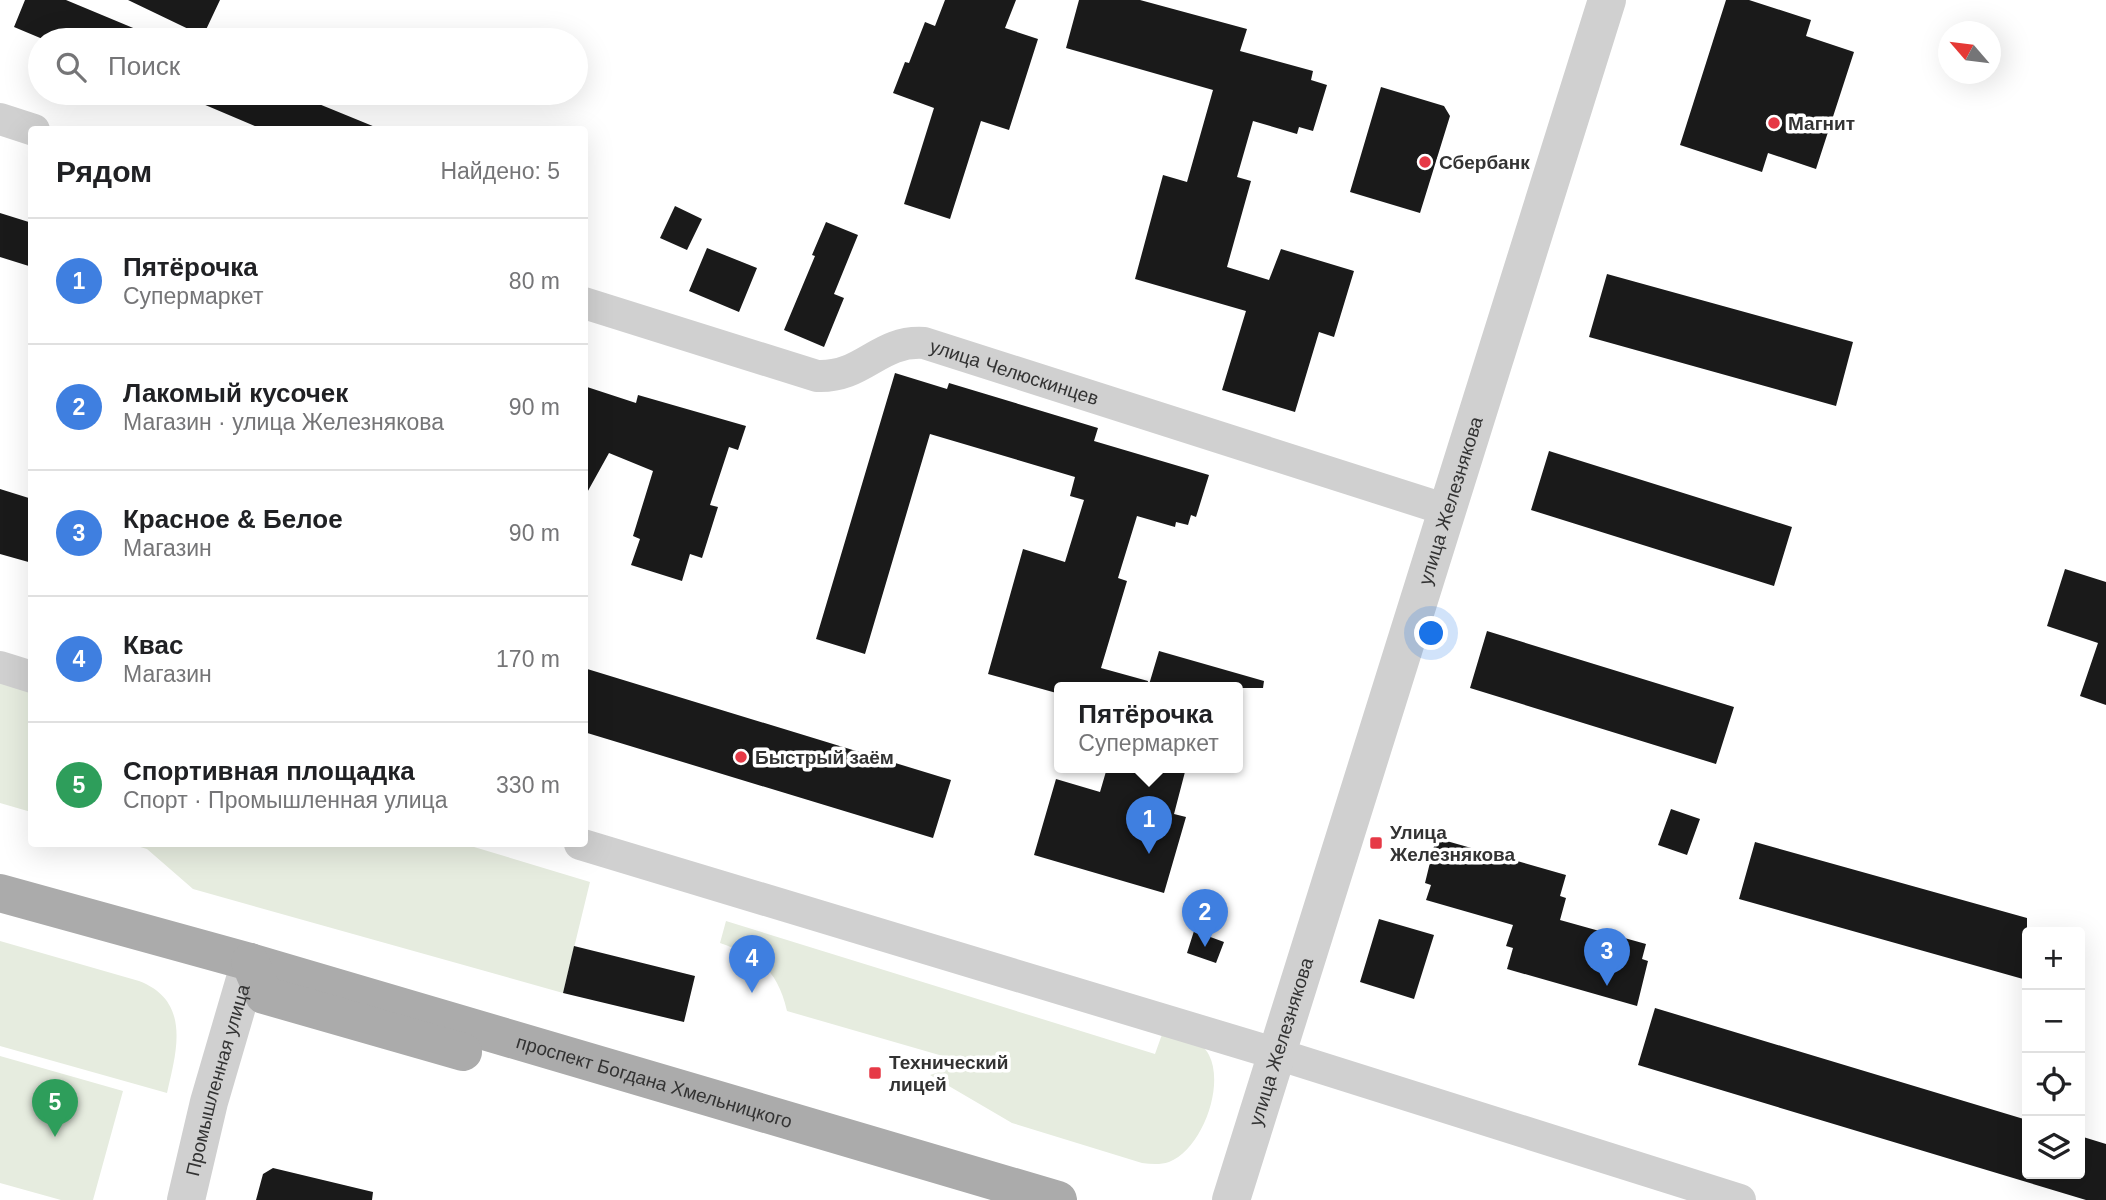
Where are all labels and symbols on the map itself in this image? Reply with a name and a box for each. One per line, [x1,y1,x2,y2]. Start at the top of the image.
north arrow [1938,21,2001,84]
place label: Магнит [1788,113,1855,134]
marker: Магнит [1766,115,1782,131]
place label: Сбербанк [1439,152,1530,173]
marker: Сбербанк [1417,154,1433,170]
street label: улица Челюскинцев [927,336,1101,409]
street label: улица Железнякова [1414,414,1487,587]
your location [1414,616,1448,650]
place label: Быстрый заём [755,747,894,768]
marker: Быстрый заём [733,749,749,765]
pin: 1 [1126,796,1172,854]
place label: Улица Железнякова [1389,822,1515,865]
marker: Улица Железнякова [1368,835,1384,851]
pin: 2 [1182,889,1228,947]
pin: 3 [1584,928,1630,986]
pin: 4 [729,935,775,993]
street label: улица Железнякова [1245,955,1317,1128]
street label: Промышленная улица [182,981,254,1178]
street label: проспект Богдана Хмельницкого [514,1031,795,1132]
place label: Технический лицей [889,1052,1008,1095]
marker: Технический лицей [867,1065,883,1081]
pin: 5 [32,1079,78,1137]

